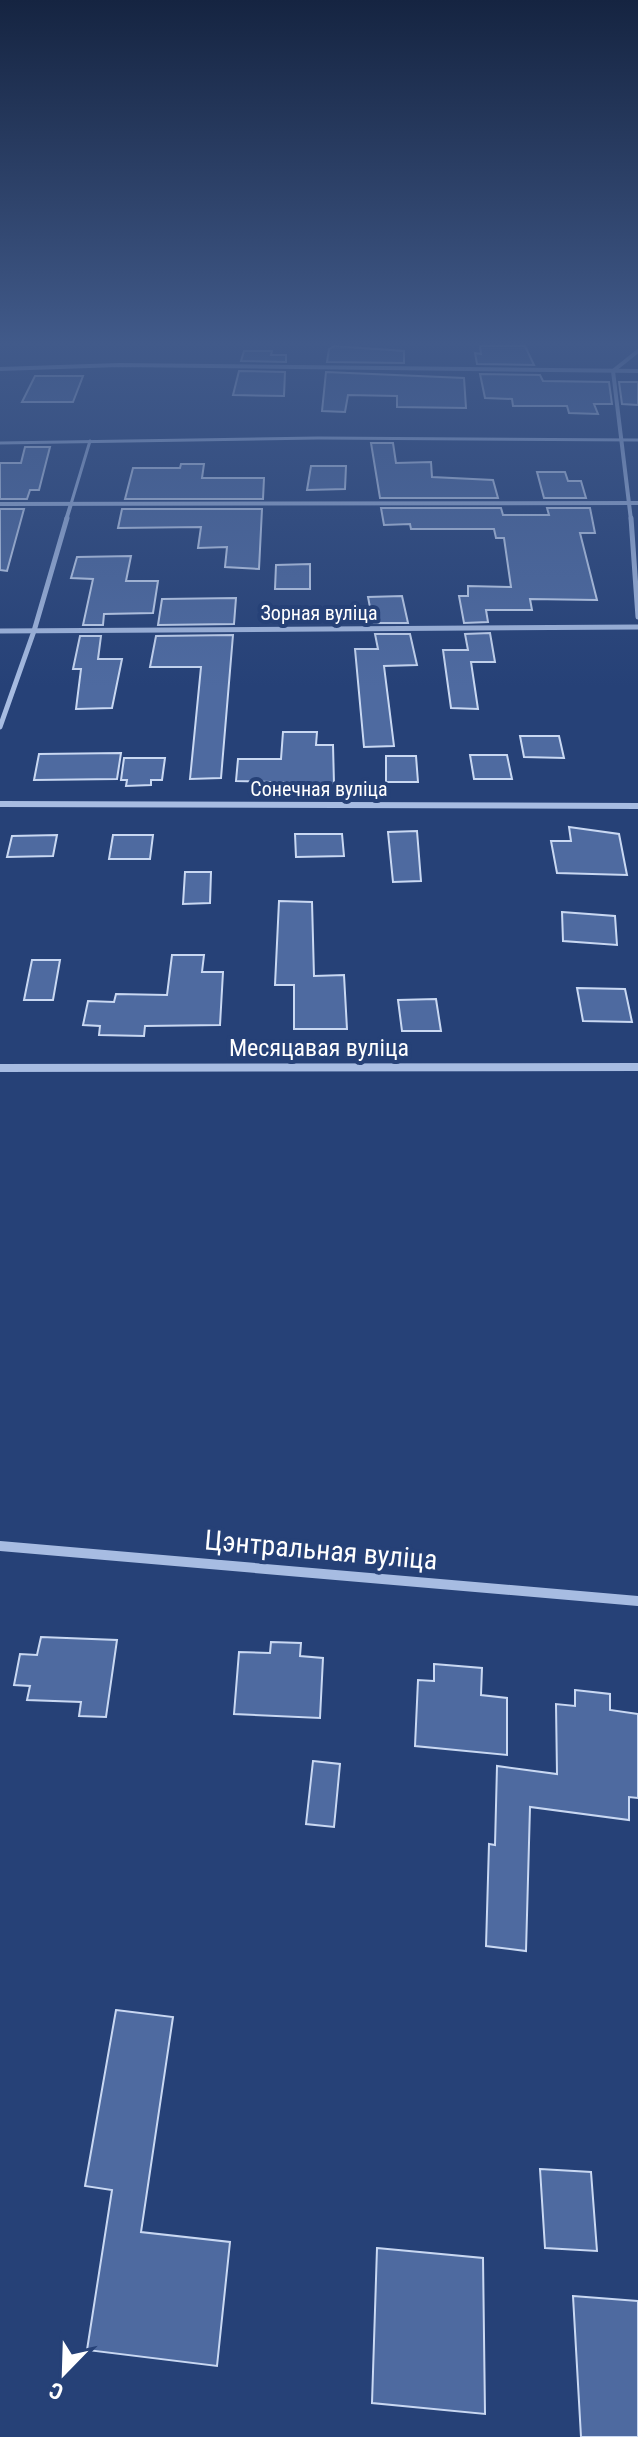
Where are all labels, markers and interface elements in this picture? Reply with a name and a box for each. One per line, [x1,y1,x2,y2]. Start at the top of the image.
street label: Зорная вуліца [260,601,378,625]
street label: Сонечная вуліца [250,777,388,801]
street label: Месяцавая вуліца [229,1034,409,1062]
street label: Цэнтральная вуліца [203,1523,439,1577]
north arrow [24,2333,104,2413]
text: С [46,2377,67,2405]

